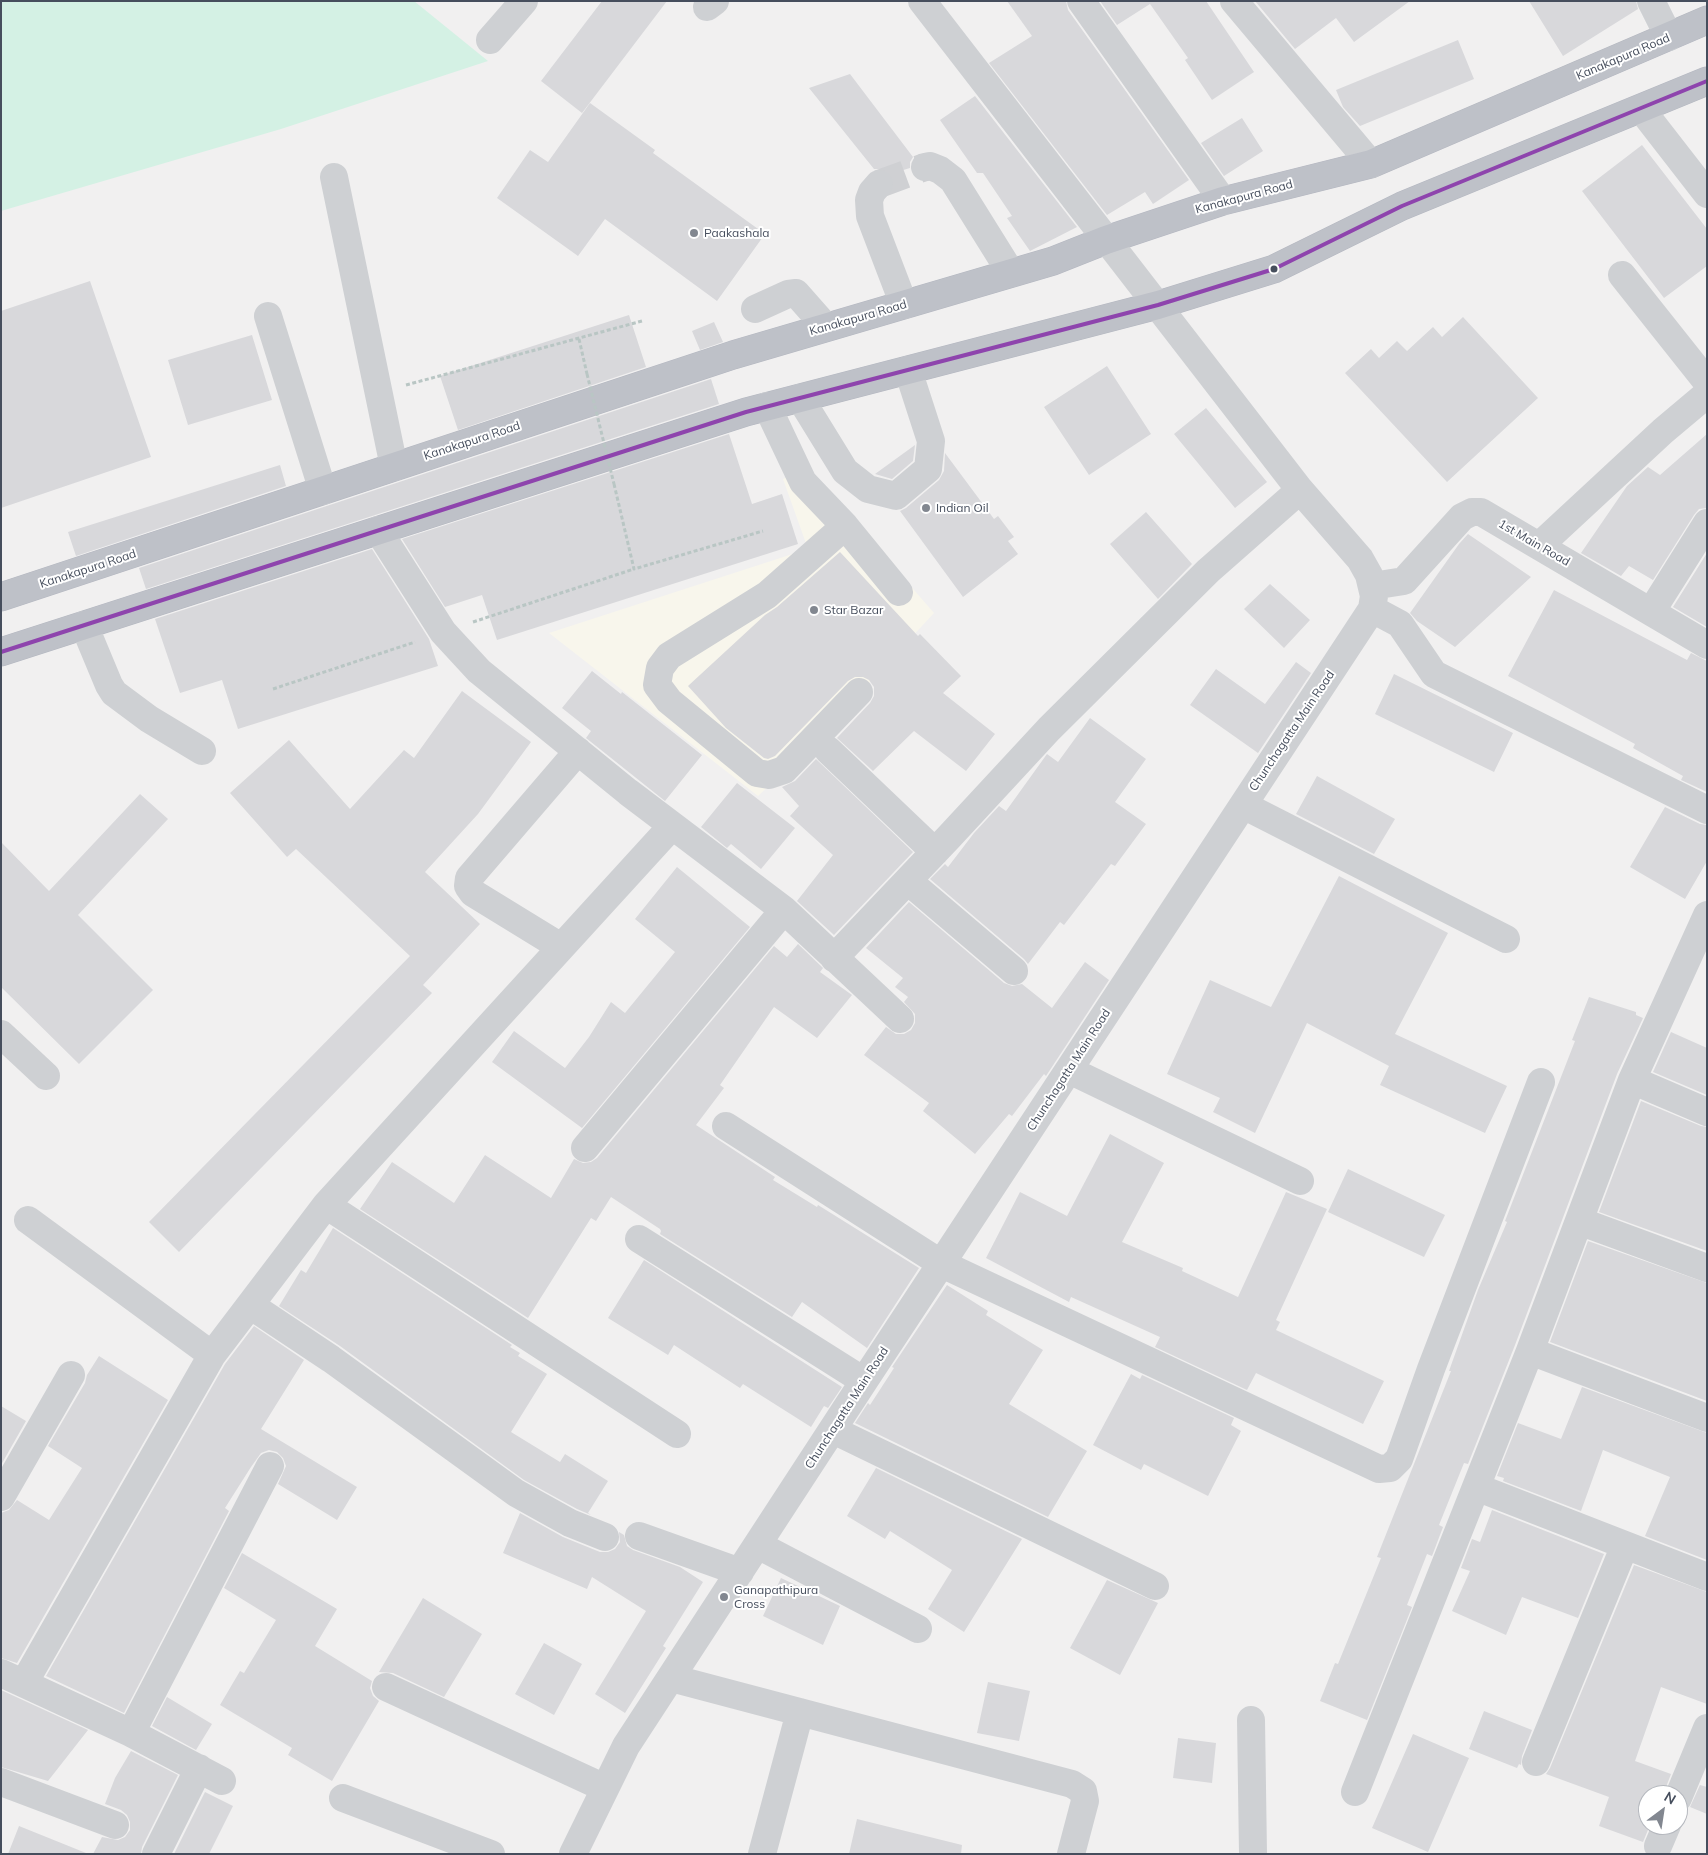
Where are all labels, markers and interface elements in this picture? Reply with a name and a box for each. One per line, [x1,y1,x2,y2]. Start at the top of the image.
street label: Kanakapura Road [1574,31,1672,83]
street label: Kanakapura Road [1194,177,1294,217]
place label: Paakashala [704,226,769,240]
marker: Paakashala [688,227,700,239]
unlabelled marker [1269,264,1279,274]
street label: Kanakapura Road [808,297,908,339]
street label: Kanakapura Road [422,419,522,463]
place label: Indian Oil [936,501,989,515]
marker: Indian Oil [920,502,932,514]
street label: 1st Main Road [1496,517,1572,569]
street label: Kanakapura Road [38,547,138,591]
place label: Star Bazar [824,603,883,617]
marker: Star Bazar [808,604,820,616]
street label: Chunchagatta Main Road [1246,668,1338,794]
street label: Chunchagatta Main Road [1024,1006,1114,1134]
street label: Chunchagatta Main Road [802,1344,892,1472]
place label: Ganapathipura Cross [734,1583,818,1611]
marker: Ganapathipura Cross [718,1591,730,1603]
north arrow [1638,1785,1688,1835]
text: N [1661,1788,1679,1808]

